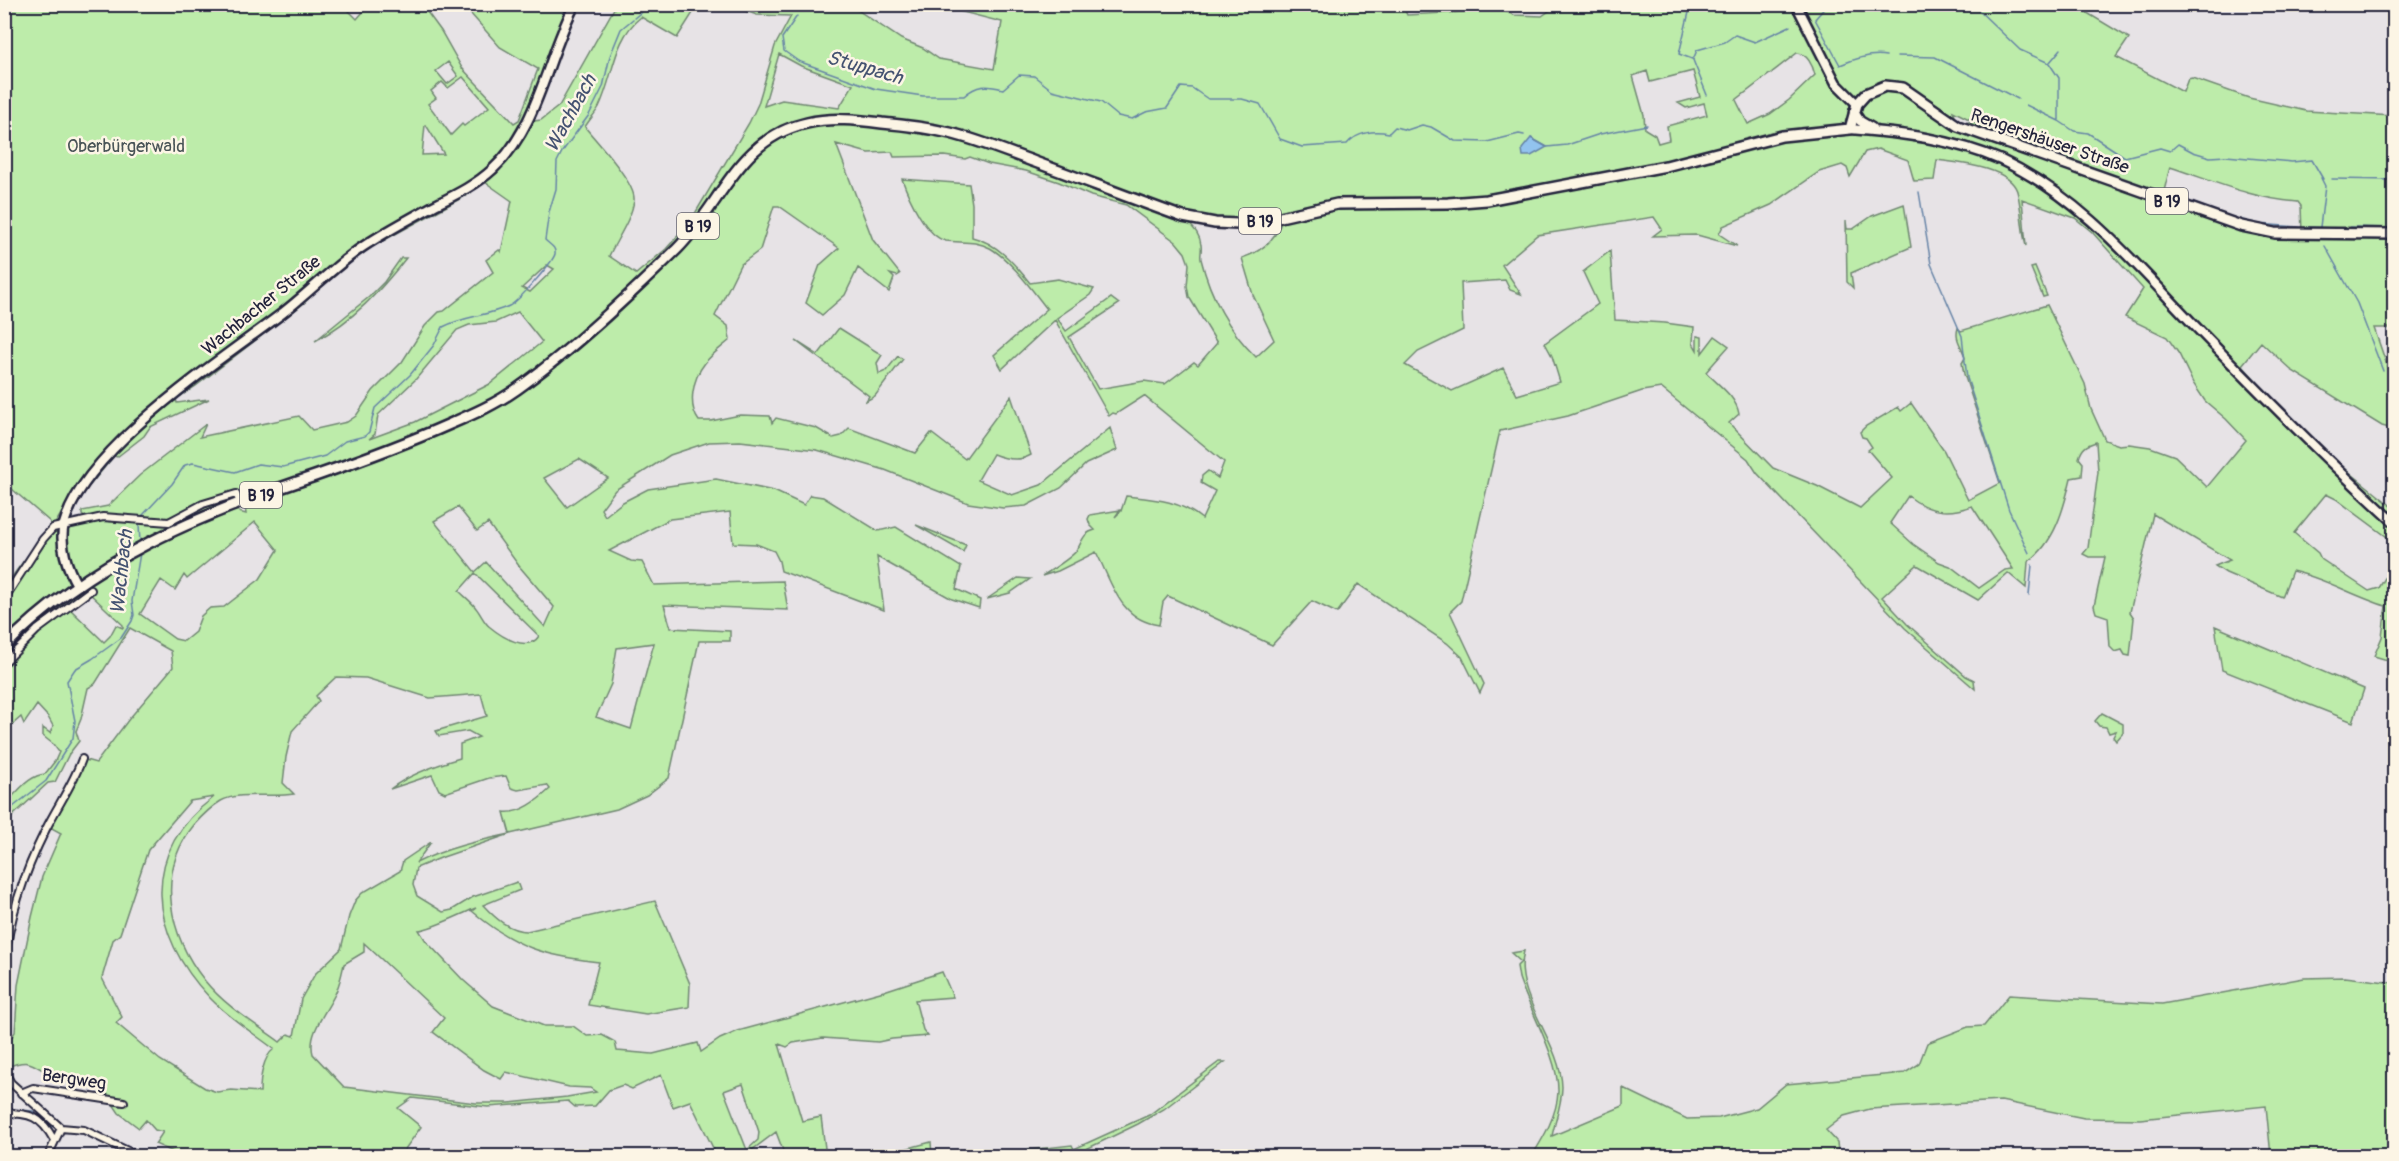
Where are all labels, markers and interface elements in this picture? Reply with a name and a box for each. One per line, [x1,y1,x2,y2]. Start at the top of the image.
water label: Stuppach [824,45,907,91]
water label: Wachbach [539,69,603,156]
street label: Rengershäuser Straße [1968,104,2132,179]
park label: Oberbürgerwald [67,135,185,158]
road number: B 19 [2146,188,2188,214]
road number: B 19 [1239,208,1281,234]
road number: B 19 [677,213,719,239]
street label: Wachbacher Straße [197,250,326,360]
road number: B 19 [240,482,282,508]
water label: Wachbach [105,527,139,615]
street label: Bergweg [40,1064,108,1095]

